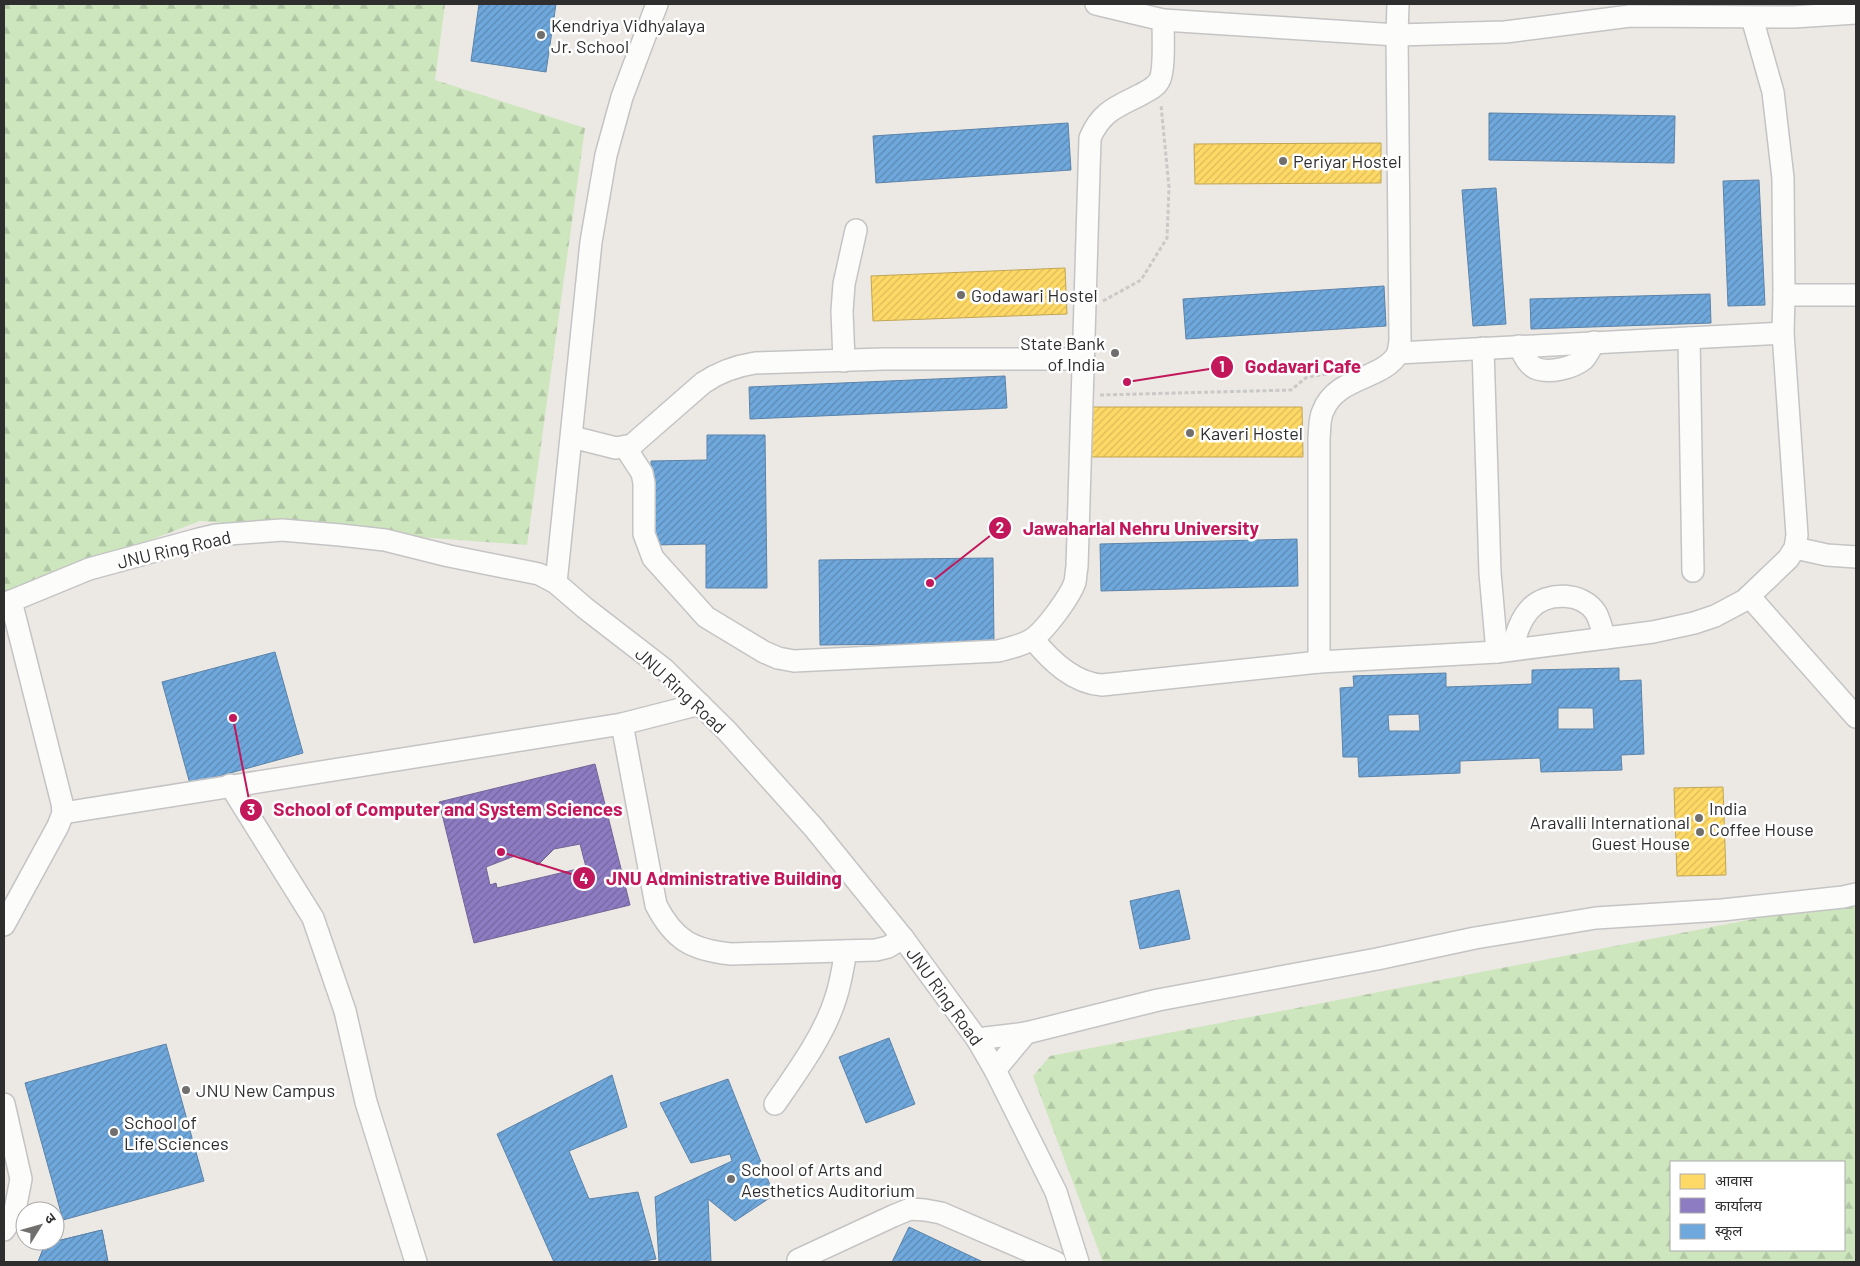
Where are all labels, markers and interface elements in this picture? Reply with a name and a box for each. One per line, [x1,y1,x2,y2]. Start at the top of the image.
place label: Kendriya Vidhyalaya Jr. School [551,14,705,57]
marker: Kendriya Vidhyalaya Jr. School [535,29,547,41]
place label: Periyar Hostel [1293,150,1402,172]
marker: Periyar Hostel [1277,155,1289,167]
place label: Godawari Hostel [971,284,1098,306]
marker: Godawari Hostel [955,289,967,301]
place label: State Bank of India [1020,332,1105,375]
marker: State Bank of India [1109,347,1121,359]
callout: Godavari Cafe [1209,350,1371,384]
text: Godavari Cafe [1245,354,1361,377]
text: 1 [1219,357,1225,375]
place label: Kaveri Hostel [1200,422,1303,444]
marker: Kaveri Hostel [1184,427,1196,439]
callout: Jawaharlal Nehru University [988,511,1269,545]
text: Jawaharlal Nehru University [1023,516,1259,539]
text: 2 [996,518,1004,536]
street label: JNU Ring Road [115,525,233,573]
street label: JNU Ring Road [631,642,731,738]
callout: School of Computer and System Sciences [238,793,633,827]
text: School of Computer and System Sciences [273,797,623,820]
place label: India Coffee House [1709,797,1814,840]
text: 3 [247,800,255,818]
place label: Aravalli International Guest House [1530,811,1690,854]
marker: India Coffee House [1693,812,1705,824]
marker: Aravalli International Guest House [1694,826,1706,838]
callout: JNU Administrative Building [571,861,852,895]
text: JNU Administrative Building [606,866,842,889]
text: 4 [579,869,589,887]
street label: JNU Ring Road [902,943,988,1049]
place label: JNU New Campus [196,1079,335,1101]
marker: JNU New Campus [180,1084,192,1096]
place label: School of Life Sciences [124,1111,229,1154]
marker: School of Life Sciences [108,1126,120,1138]
place label: School of Arts and Aesthetics Auditorium [741,1158,915,1201]
legend [1670,1161,1845,1251]
text: आवास [1715,1171,1754,1189]
marker: School of Arts and Aesthetics Auditorium [725,1173,737,1185]
text: कार्यालय [1715,1196,1762,1214]
north arrow [15,1201,65,1251]
text: उ [42,1209,61,1227]
text: स्कूल [1715,1221,1743,1241]

